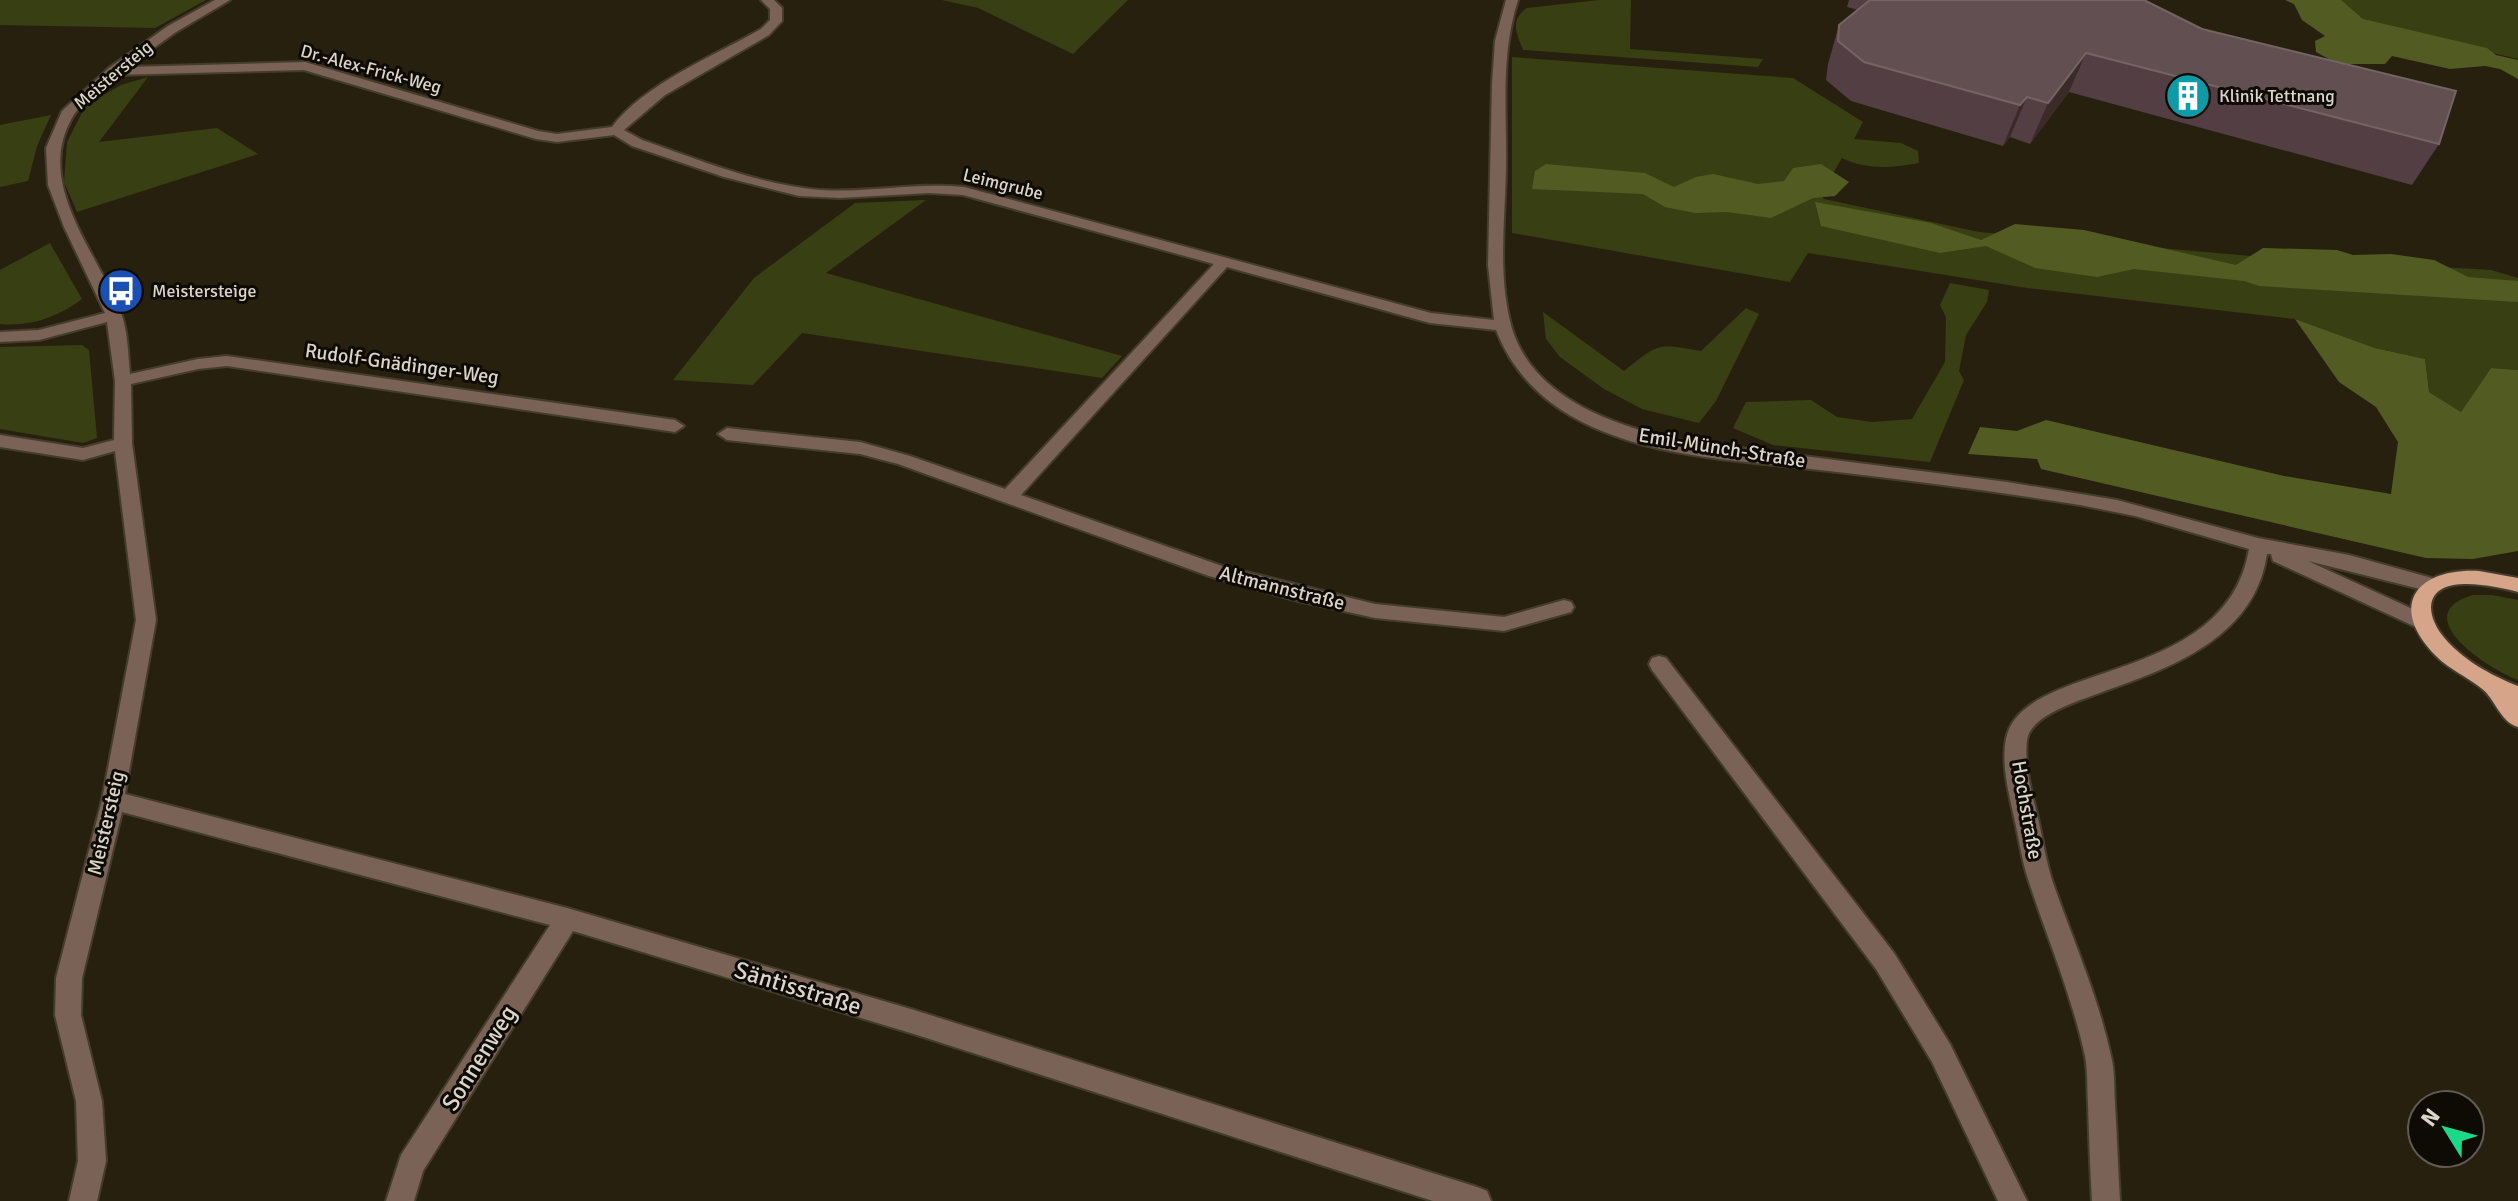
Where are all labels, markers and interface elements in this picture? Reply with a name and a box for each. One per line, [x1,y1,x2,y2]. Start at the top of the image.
street label: Meistersteig [69,36,157,114]
street label: Dr.-Alex-Frick-Weg [298,40,444,98]
building icon: Klinik Tettnang [2164,72,2212,120]
place label: Klinik Tettnang [2219,85,2335,107]
street label: Leimgrube [961,163,1045,205]
bus stop icon: Meistersteige [97,267,145,315]
place label: Meistersteige [152,280,256,302]
street label: Rudolf-Gnädinger-Weg [304,338,500,390]
street label: Emil-Münch-Straße [1637,422,1807,474]
street label: Altmannstraße [1217,560,1347,616]
street label: Hochstraße [2006,759,2048,861]
street label: Meistersteig [82,769,130,877]
street label: Säntisstraße [731,955,865,1021]
street label: Sonnenweg [435,1000,523,1116]
north arrow [2406,1089,2486,1169]
text: N [2415,1103,2446,1132]

